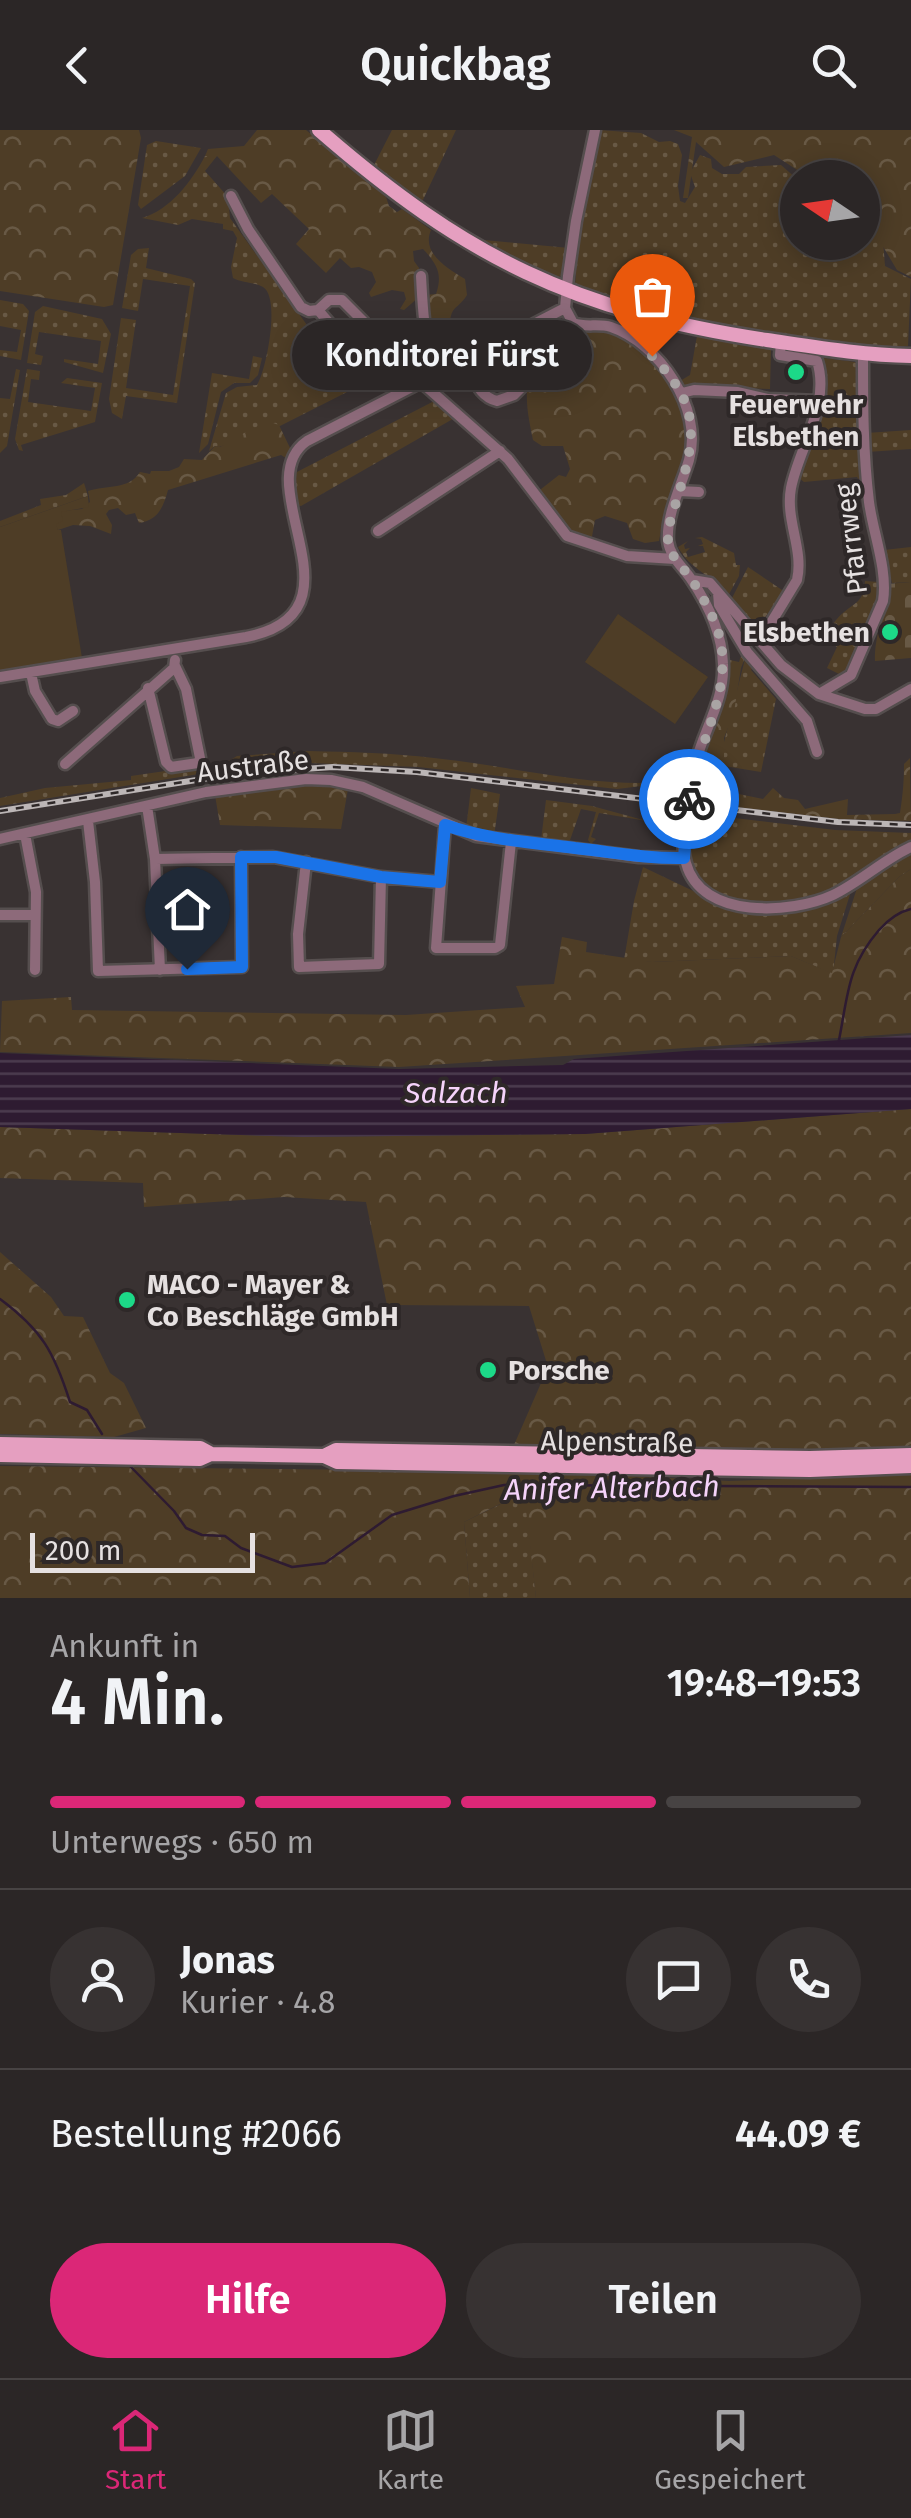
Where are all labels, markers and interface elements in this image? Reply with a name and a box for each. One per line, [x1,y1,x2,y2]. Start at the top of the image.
icon: back [50,38,105,93]
text: Quickbag [360,38,551,92]
icon: search [806,38,861,93]
north arrow [780,160,880,260]
map controls [780,160,880,260]
pin [610,254,695,357]
icon: bag [625,269,680,324]
callout: Konditorei Fürst [292,321,592,391]
text: Konditorei Fürst [325,336,559,374]
marker: Feuerwehr Elsbethen [785,361,807,383]
place label: Feuerwehr Elsbethen [729,388,864,453]
street label: Pfarrweg [828,481,874,596]
place label: Elsbethen [743,616,870,649]
marker: Elsbethen [879,621,901,643]
street label: Austraße [195,743,311,789]
courier [639,749,739,849]
icon: bike [662,772,717,827]
pin [145,867,230,970]
icon: home [160,882,215,937]
water label: Salzach [403,1075,508,1111]
place label: MACO - Mayer & Co Beschläge GmbH [147,1268,399,1333]
marker: MACO - Mayer & Co Beschläge GmbH [116,1289,138,1311]
place label: Porsche [508,1354,610,1387]
marker: Porsche [477,1359,499,1381]
street label: Alpenstraße [540,1424,694,1460]
water label: Anifer Alterbach [503,1468,720,1508]
scale bar [30,1528,255,1572]
text: 200 m [45,1534,122,1567]
text: Ankunft in [50,1627,199,1665]
text: 19:48–19:53 [667,1660,861,1706]
text: 4 Min. [50,1663,225,1741]
text: Unterwegs · 650 m [50,1823,314,1861]
button: person [50,1927,155,2032]
button: chat [626,1927,731,2032]
button: phone [756,1927,861,2032]
text: Jonas [180,1937,275,1983]
text: Kurier · 4.8 [180,1983,335,2021]
text: Bestellung #2066 [50,2111,342,2157]
text: 44.09 € [735,2111,861,2157]
button: Hilfe [50,2243,446,2358]
button: Teilen [466,2243,861,2358]
tab: Start [105,2403,166,2496]
tab: Karte [377,2403,444,2496]
tab: Gespeichert [654,2403,806,2496]

